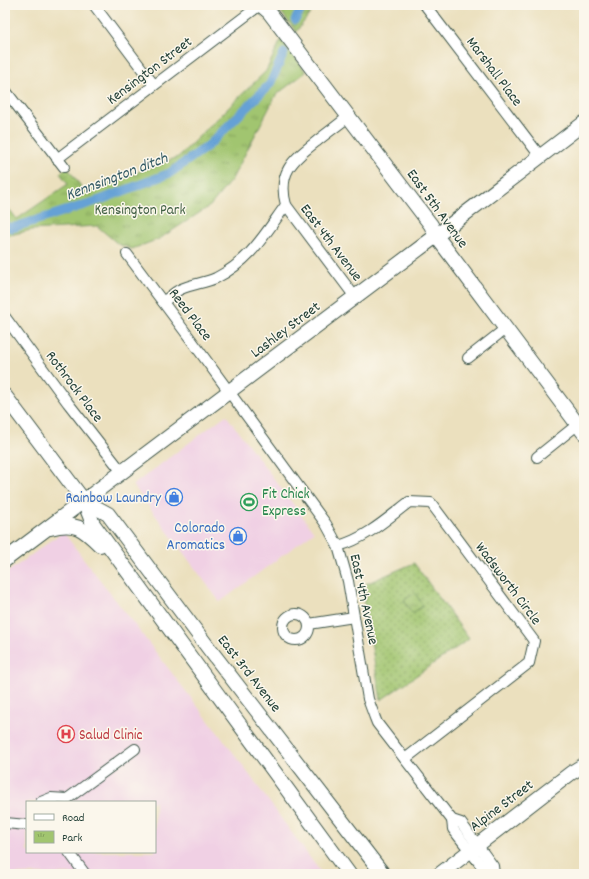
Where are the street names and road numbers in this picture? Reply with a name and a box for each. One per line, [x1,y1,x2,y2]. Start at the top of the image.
street label: Kensington Street [103,32,198,111]
street label: Marshall Place [460,33,527,112]
street label: East 5th Avenue [400,165,473,254]
street label: East 4th Avenue [294,200,367,287]
street label: Reed Place [162,284,217,347]
street label: Lashley Street [247,297,326,364]
street label: Rothrock Place [39,347,108,428]
street label: Wadsworth Circle [469,538,546,631]
street label: East 4th Avenue [343,552,383,647]
street label: East 3rd Avenue [211,631,286,718]
street label: Alpine Street [466,775,539,838]

